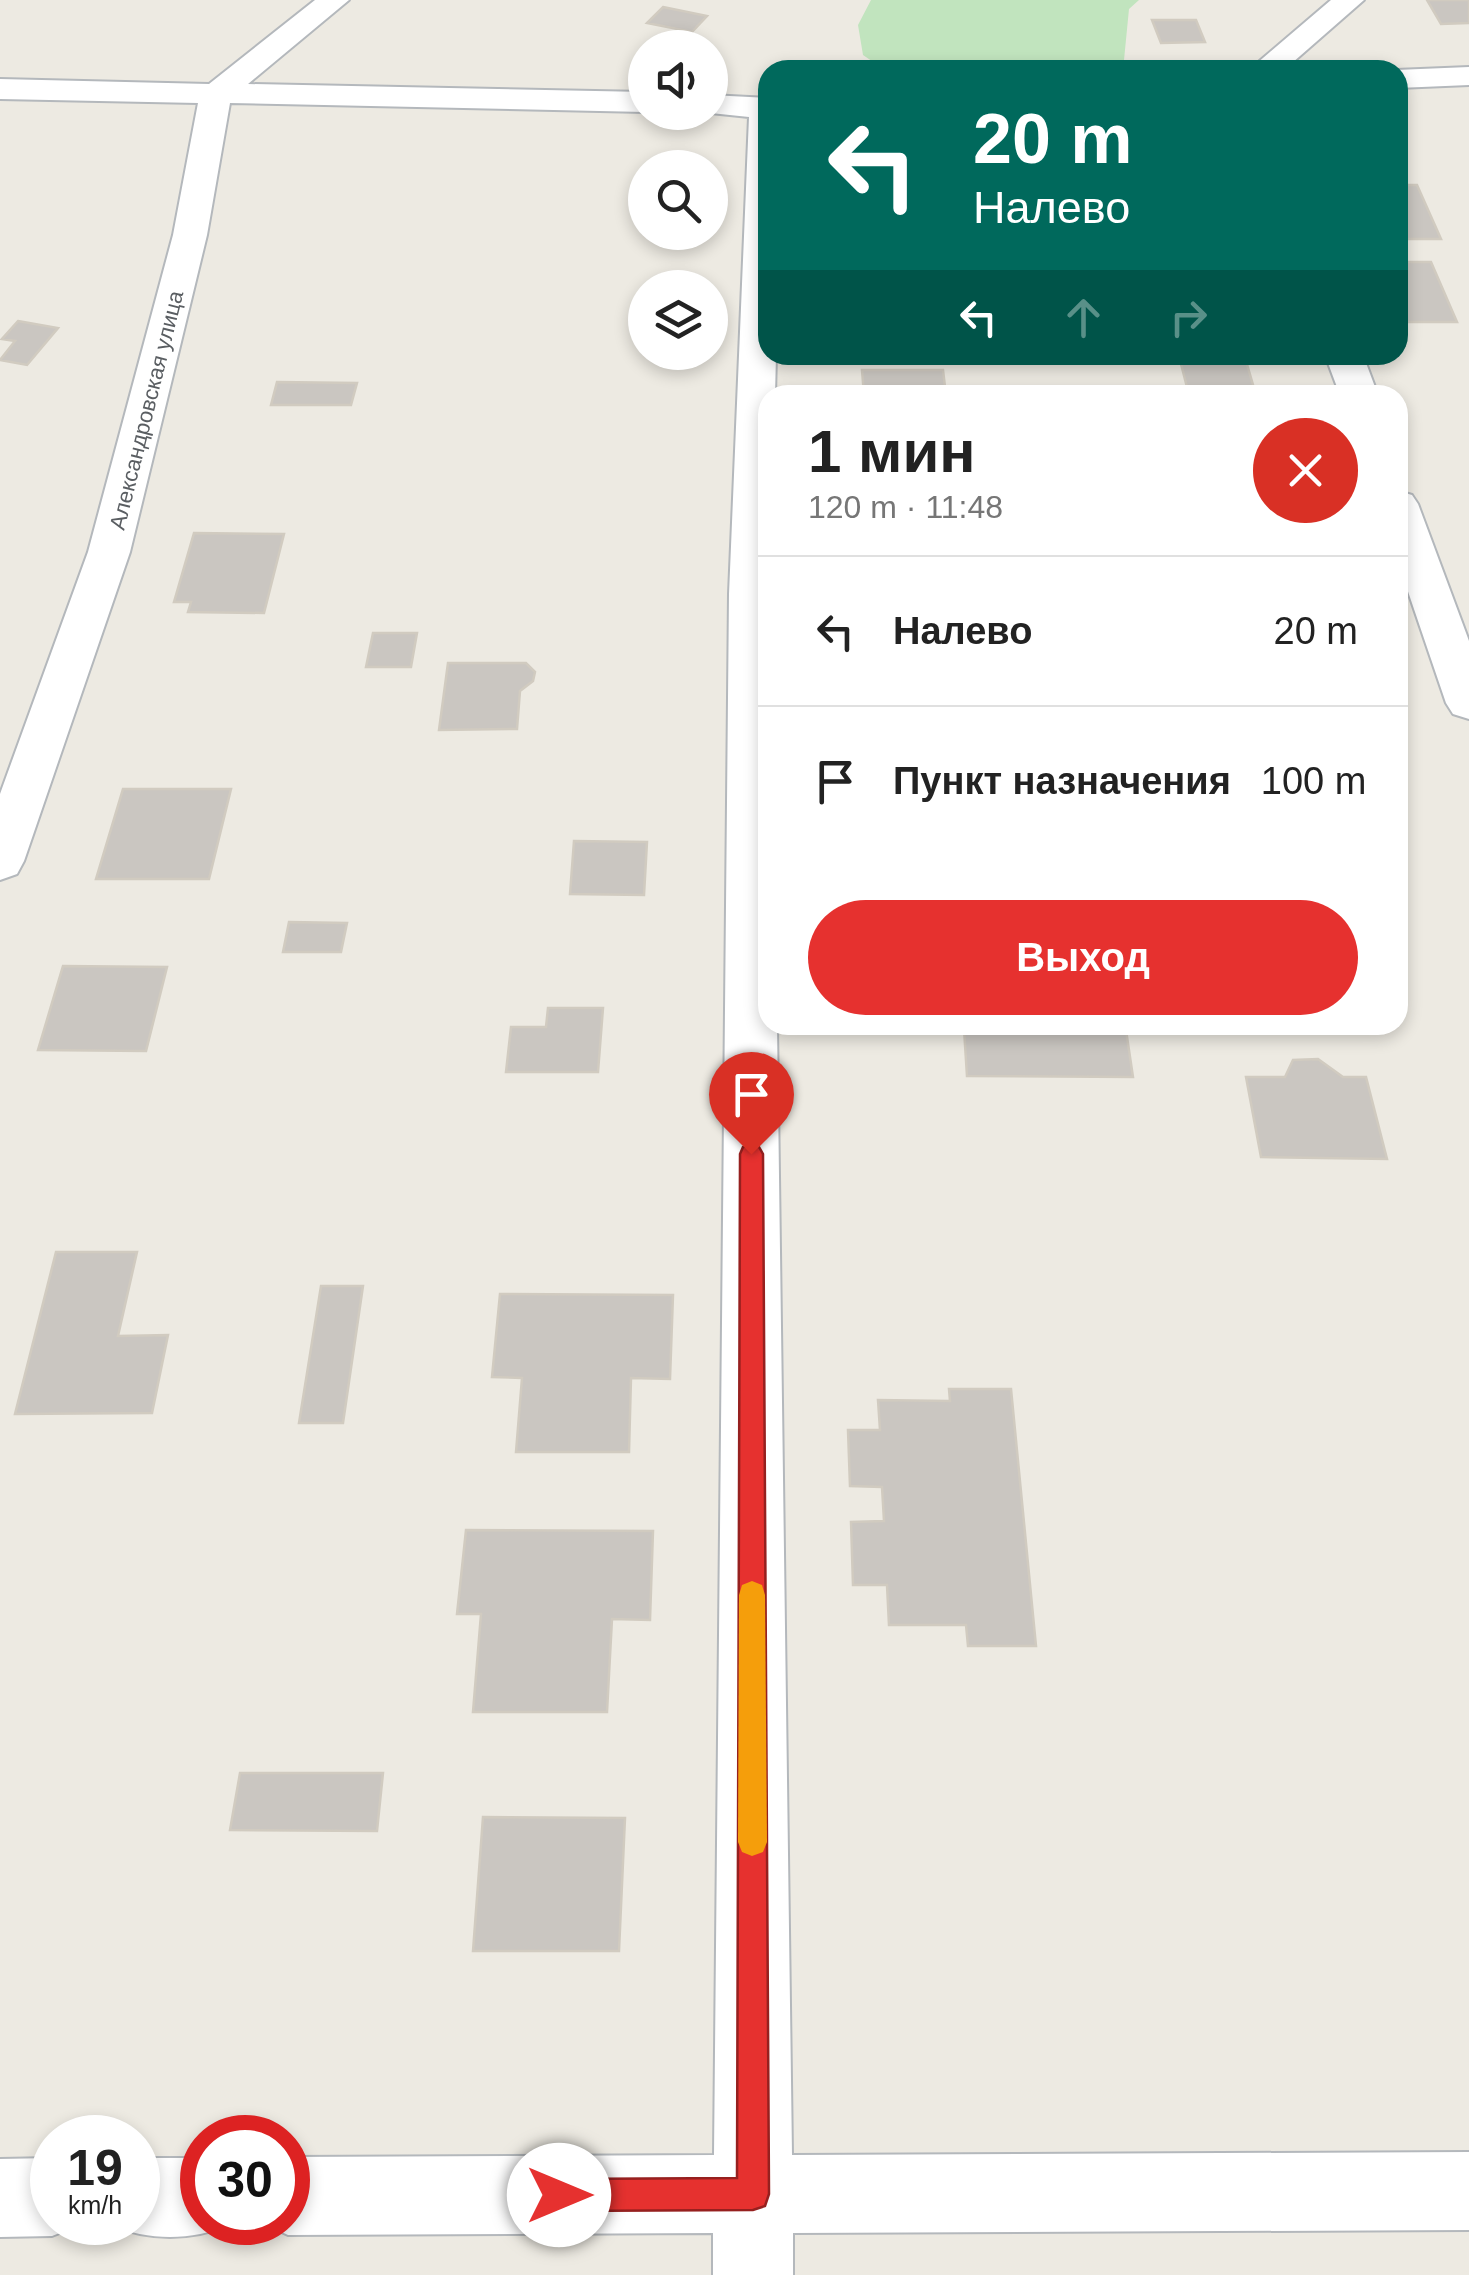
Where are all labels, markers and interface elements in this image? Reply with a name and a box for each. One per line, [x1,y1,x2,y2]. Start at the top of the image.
map controls [628,30,728,370]
button: sound [628,30,728,130]
icon: left [808,100,938,230]
text: 20 m [973,100,1133,178]
button: search [628,150,728,250]
text: Налево [973,182,1130,233]
button: layers [628,270,728,370]
street label: Александровская улица [105,287,189,532]
icon: left [951,290,1006,345]
icon: ahead [1056,290,1111,345]
icon: right [1161,290,1216,345]
text: 1 мин [808,418,976,485]
button: close [1253,418,1358,523]
text: 120 m · 11:48 [808,489,1003,525]
icon: left [808,604,863,659]
text: Налево [893,610,1032,652]
text: 20 m [1274,610,1358,652]
icon: arrive [808,754,863,809]
text: Пункт назначения [893,760,1231,802]
text: 100 m [1261,760,1366,802]
button: Выход [808,900,1358,1015]
pin [709,1052,794,1155]
icon: arrive [724,1067,779,1122]
speed limit sign: 30 [180,2115,310,2245]
text: 19 [67,2140,123,2196]
position arrow [507,2143,611,2247]
text: km/h [68,2191,122,2219]

